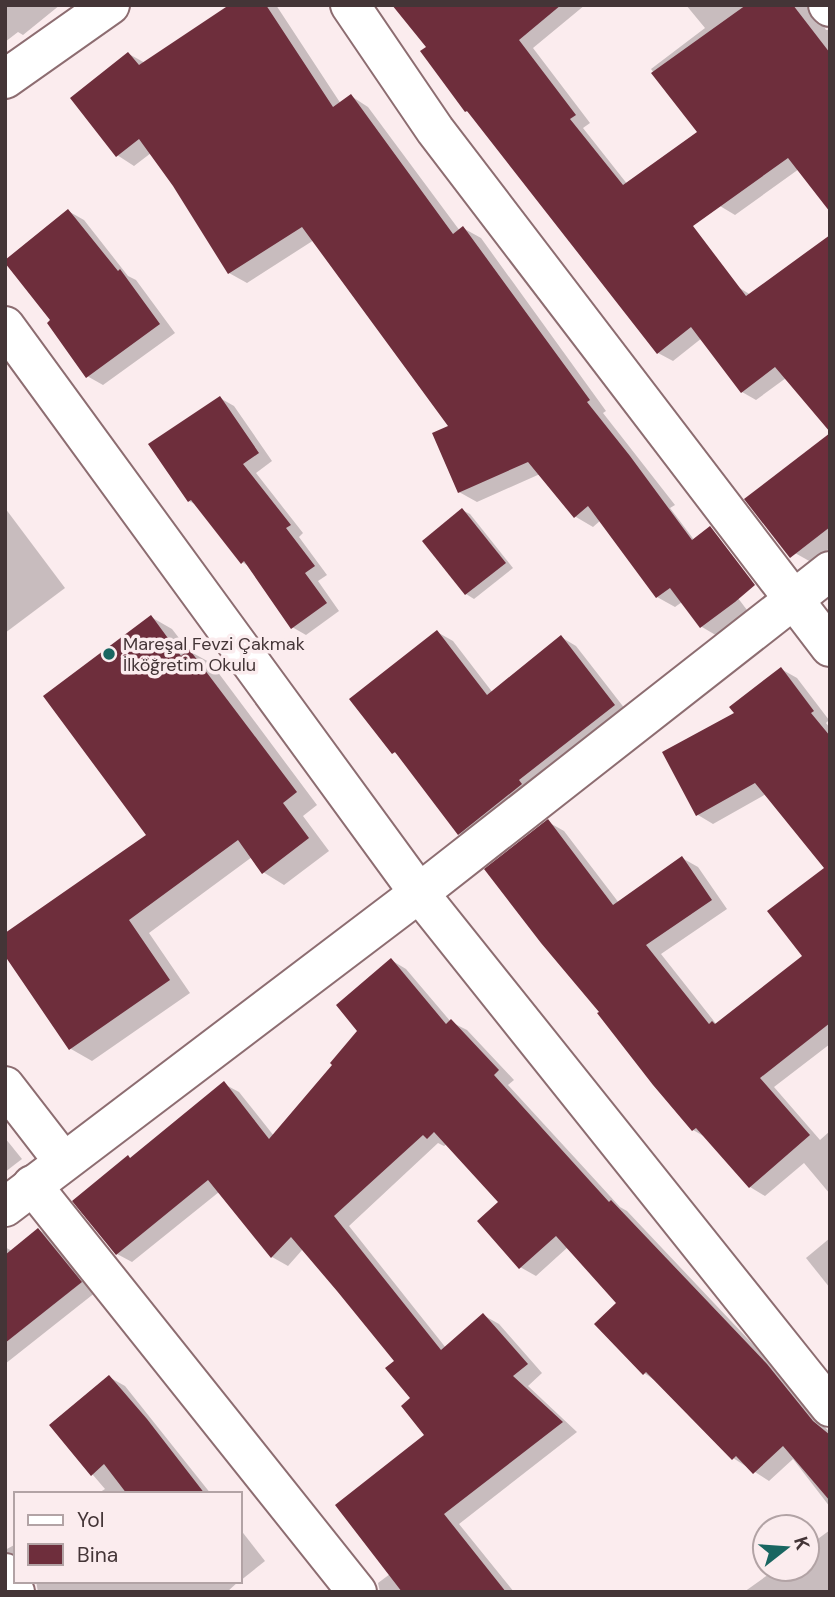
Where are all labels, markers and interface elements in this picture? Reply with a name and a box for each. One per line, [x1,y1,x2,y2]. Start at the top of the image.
place label: Mareşal Fevzi Çakmak İlköğretim Okulu [123,632,305,677]
marker: Mareşal Fevzi Çakmak İlköğretim Okulu [101,646,117,662]
legend [14,1492,242,1583]
text: Yol [77,1506,105,1534]
north arrow [751,1513,821,1583]
text: K [788,1534,816,1553]
text: Bina [77,1541,118,1569]

